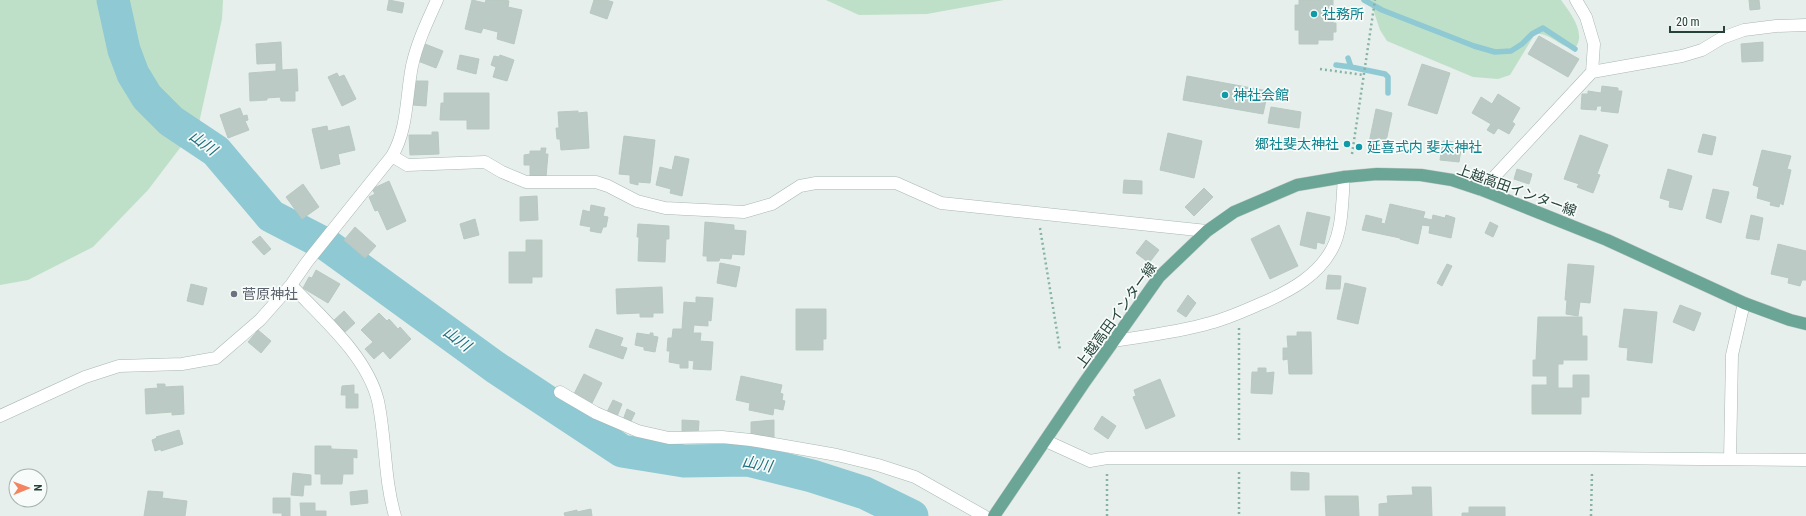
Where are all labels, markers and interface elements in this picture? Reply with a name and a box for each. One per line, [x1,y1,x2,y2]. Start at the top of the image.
place label: 社務所 [1322,6,1364,22]
scale bar [1670,8,1724,34]
marker: 社務所 [1309,9,1319,19]
text: 20 m [1676,15,1700,29]
place label: 神社会館 [1233,87,1289,103]
marker: 神社会館 [1220,90,1230,100]
water label: 山川 [186,127,222,160]
place label: 郷社斐太神社 [1255,136,1339,152]
marker: 郷社斐太神社 [1342,139,1352,149]
place label: 延喜式内 斐太神社 [1367,139,1482,155]
marker: 延喜式内 斐太神社 [1354,142,1364,152]
street label: 上越高田インター線 [1455,161,1579,219]
street label: 上越高田インター線 [1072,259,1160,371]
place label: 菅原神社 [242,286,298,302]
marker: 菅原神社 [229,289,239,299]
water label: 山川 [440,323,476,356]
water label: 山川 [741,453,775,476]
north arrow [8,468,48,508]
text: N [31,484,44,492]

